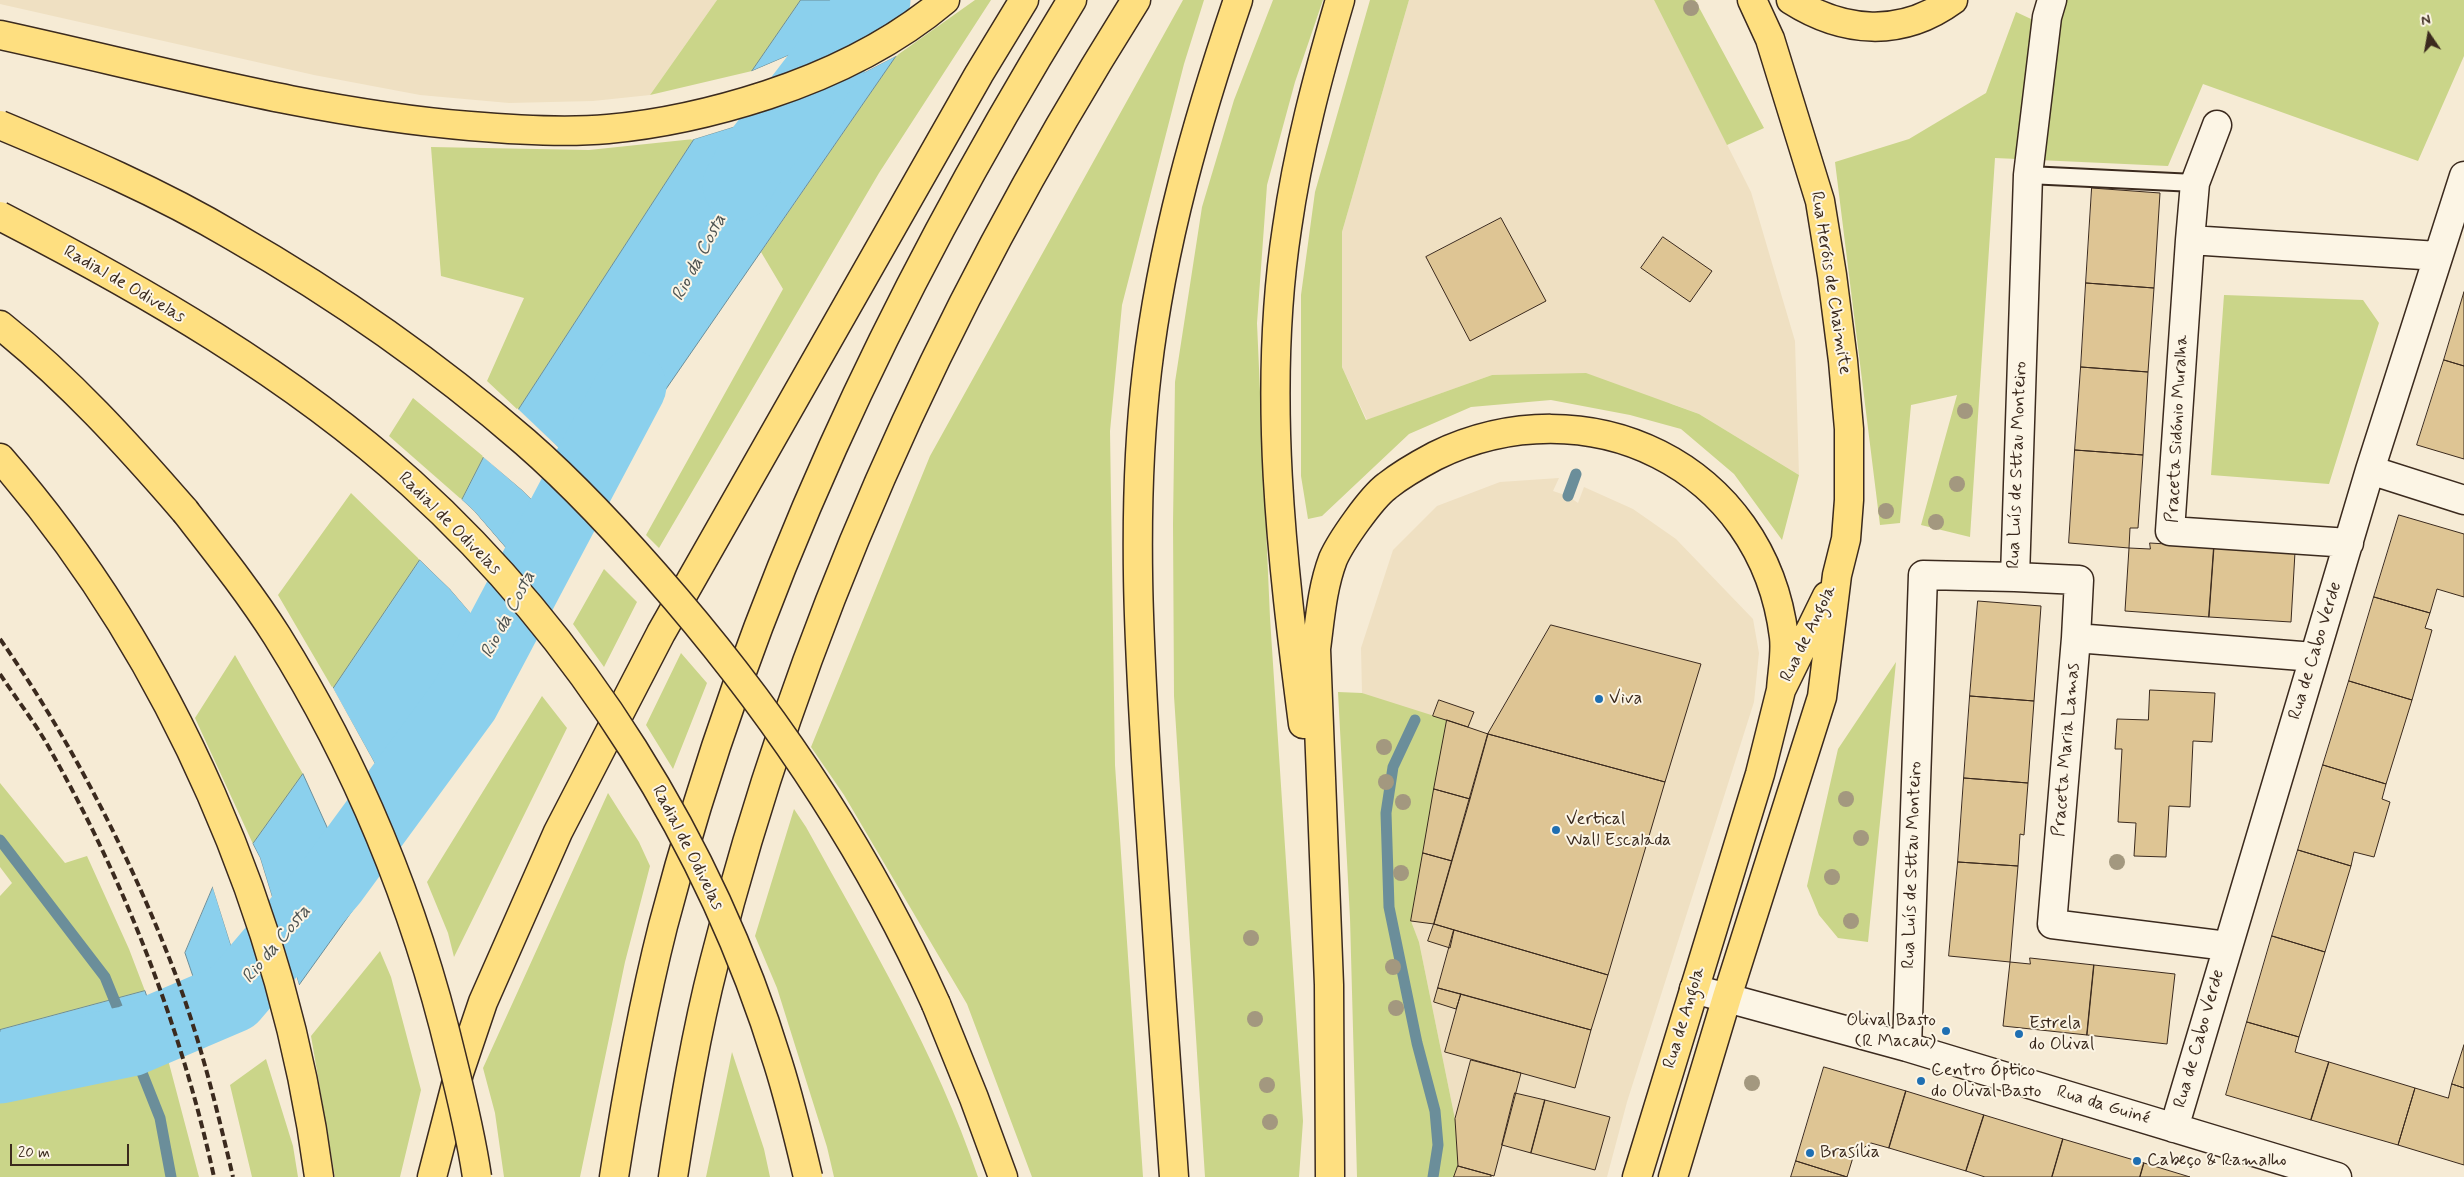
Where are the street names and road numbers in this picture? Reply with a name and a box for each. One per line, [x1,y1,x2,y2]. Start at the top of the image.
street label: Rua Heróis de Chaimite [1805,190,1855,376]
street label: Radial de Odivelas [59,241,189,329]
street label: Praceta Sidónio Muralha [2162,334,2194,524]
street label: Rua Luís de Sttau Monteiro [2004,361,2032,569]
street label: Radial de Odivelas [393,468,505,580]
street label: Rua de Cabo Verde [2285,579,2347,723]
street label: Rua de Angola [1776,582,1842,686]
street label: Praceta Maria Lamas [2049,662,2085,838]
street label: Rua Luís de Sttau Monteiro [1899,761,1927,969]
street label: Radial de Odivelas [646,782,728,914]
street label: Rua de Angola [1659,965,1711,1071]
street label: Rua de Cabo Verde [2170,967,2230,1111]
street label: Rua da Guiné [2054,1082,2152,1130]

